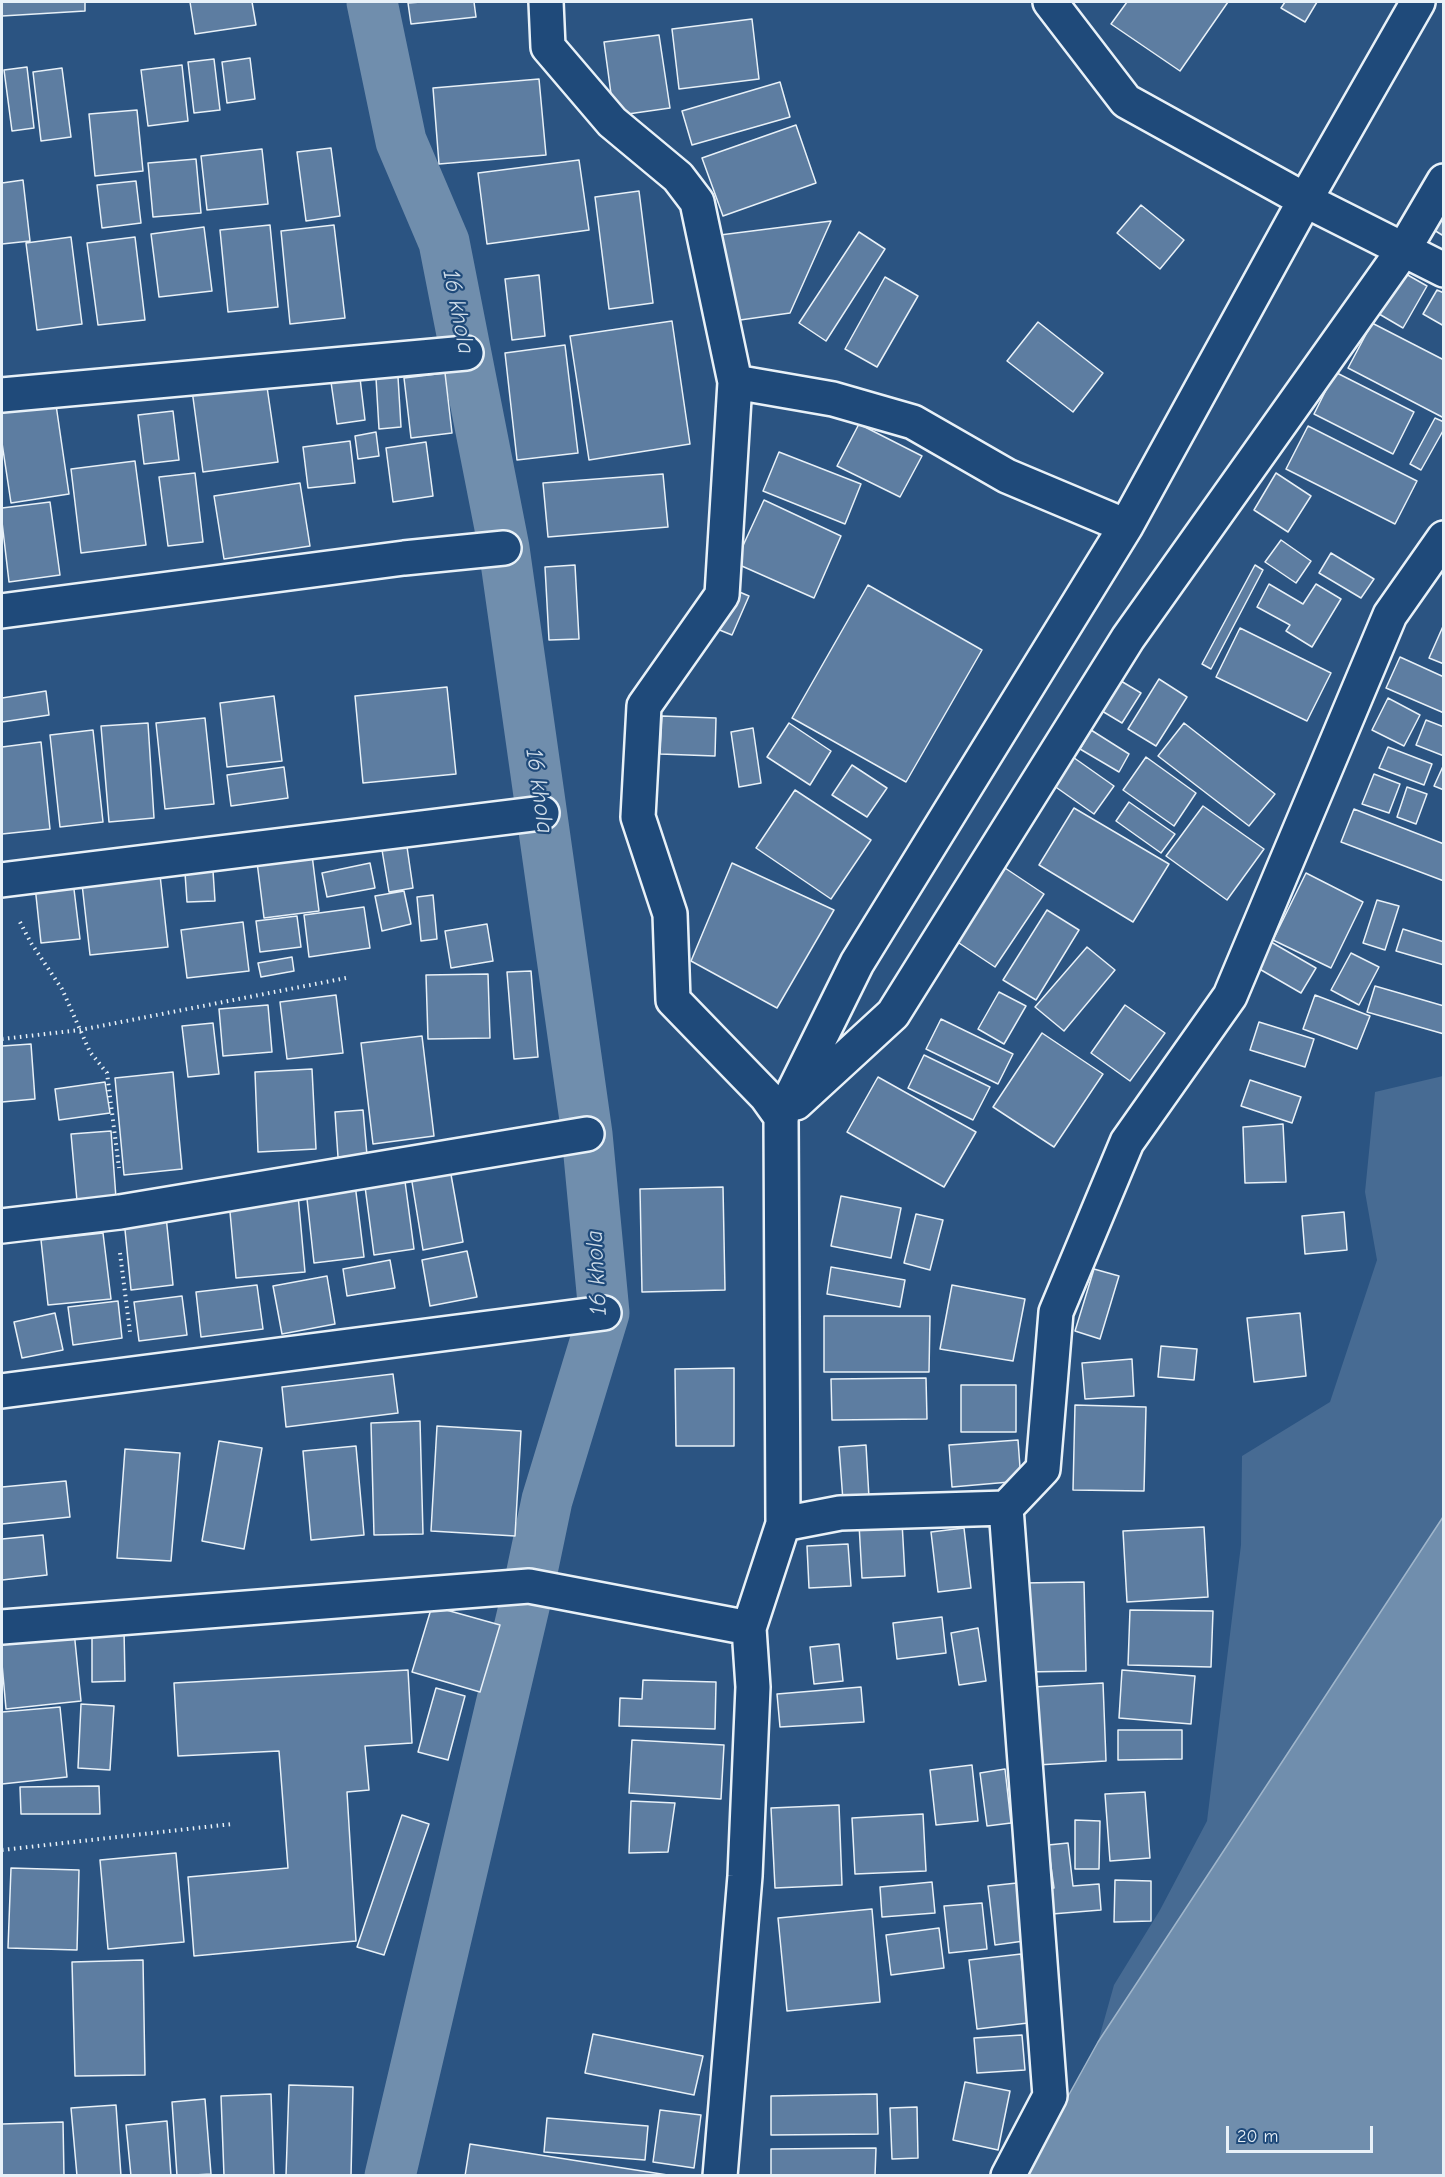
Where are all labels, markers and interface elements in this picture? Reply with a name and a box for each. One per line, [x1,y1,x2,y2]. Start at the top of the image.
water label: 16 khola [436,267,480,357]
water label: 16 khola [519,747,559,835]
water label: 16 khola [580,1230,614,1316]
scale bar [1229,2114,1376,2152]
text: 20 m [1237,2126,1278,2147]

